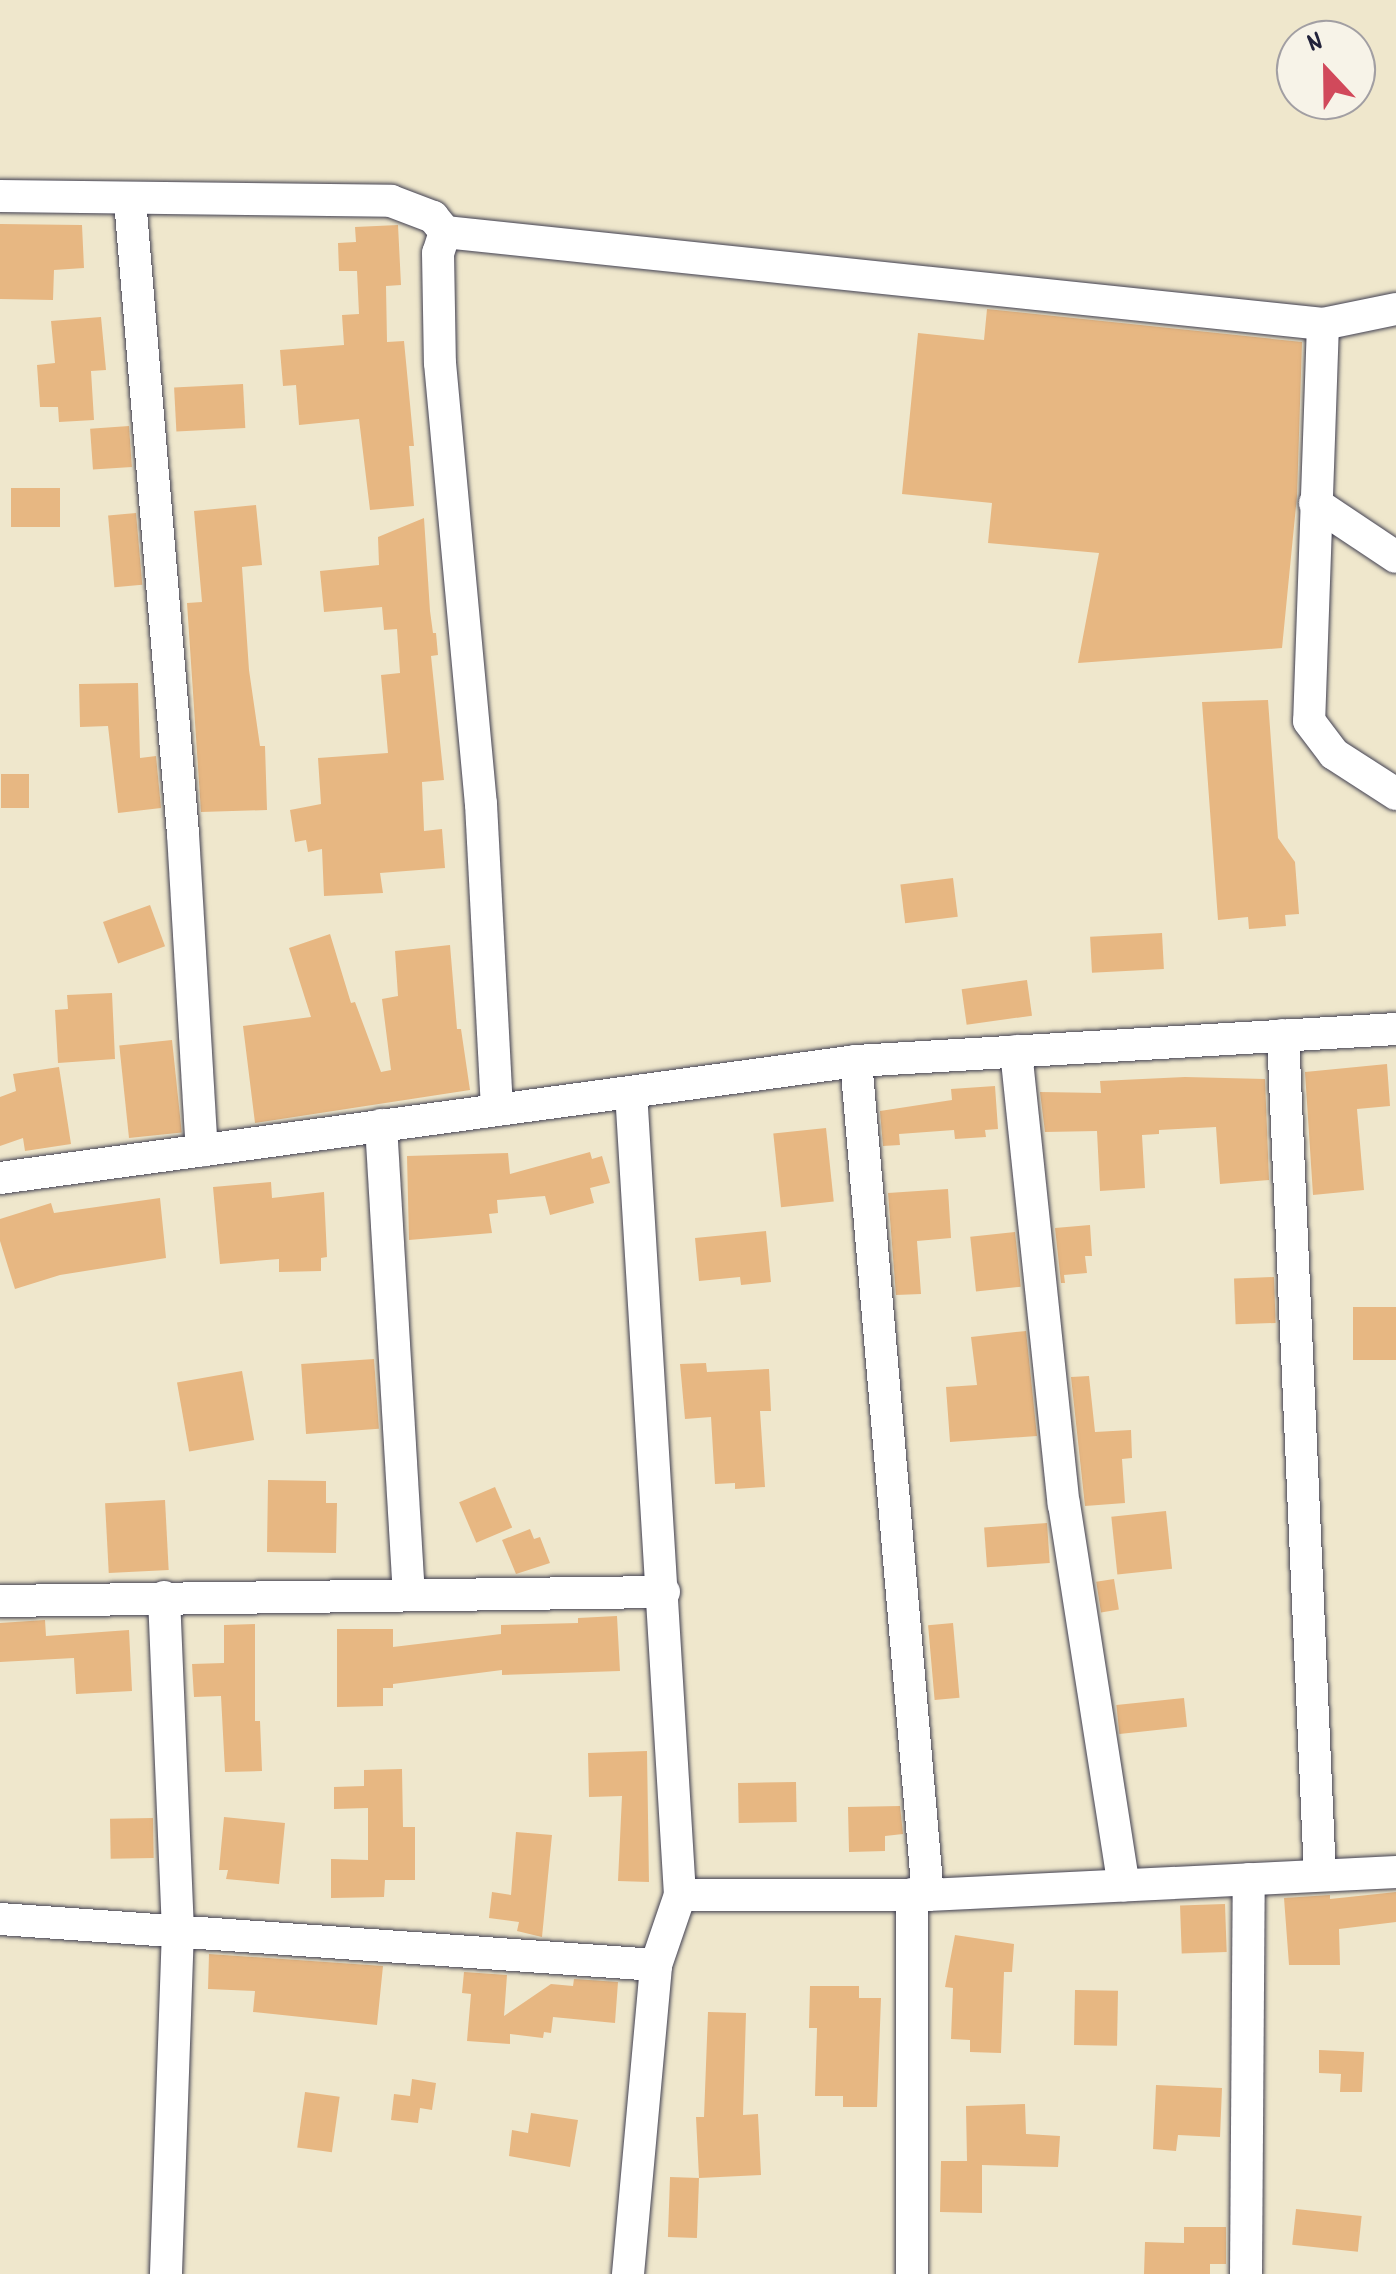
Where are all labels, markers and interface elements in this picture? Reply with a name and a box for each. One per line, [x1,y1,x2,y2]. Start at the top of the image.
north arrow [1276,20,1376,120]
text: N [1302,23,1329,65]

